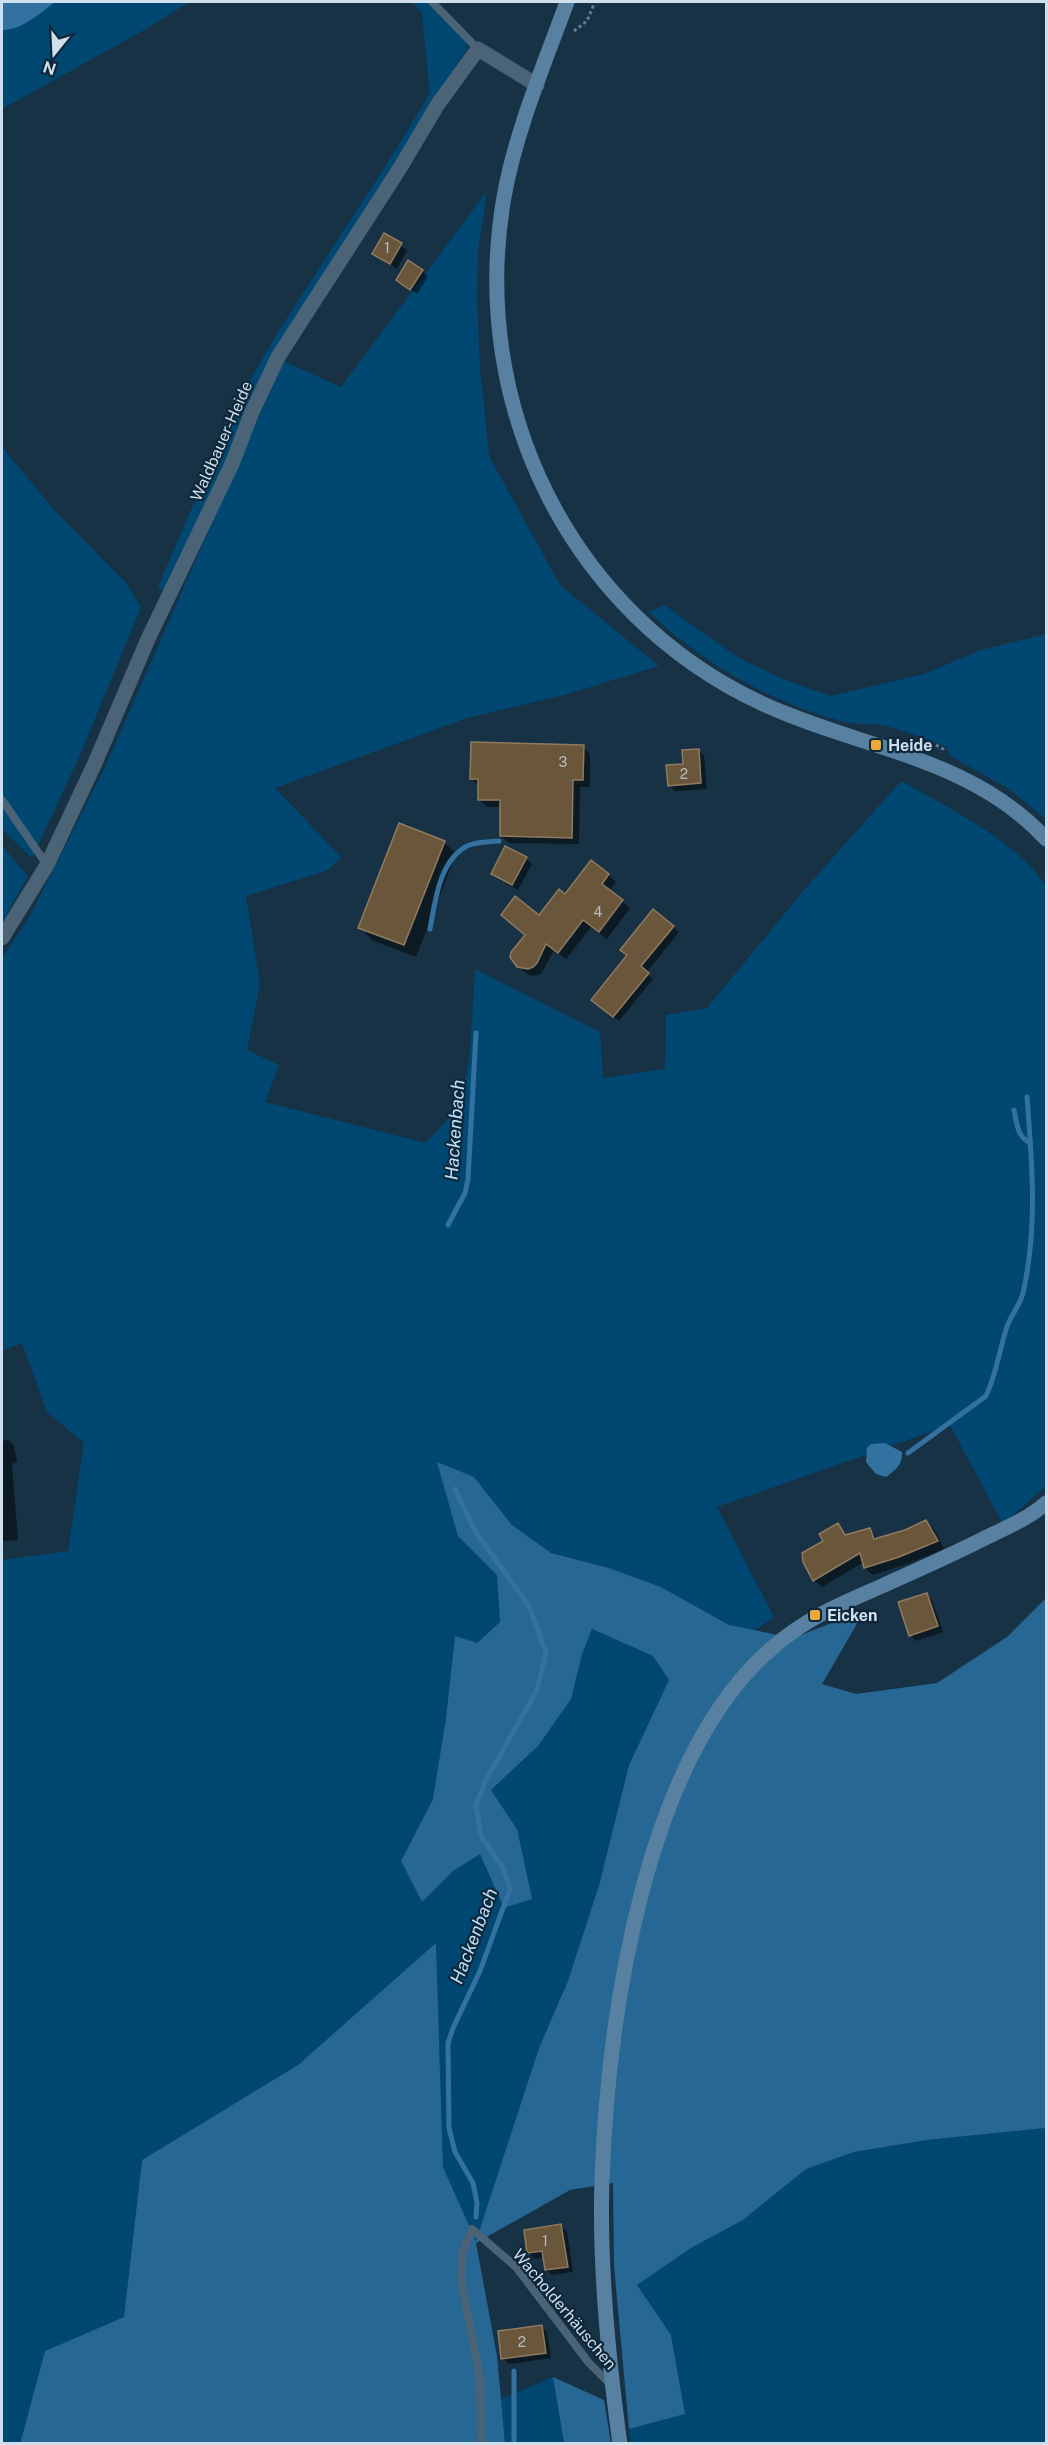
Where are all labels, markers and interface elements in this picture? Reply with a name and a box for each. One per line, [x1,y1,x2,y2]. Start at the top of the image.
north arrow [24,24,84,84]
text: N [41,57,58,79]
house number: 1 [384,240,390,256]
street label: Waldbauer-Heide [186,378,256,504]
place label: Heide [888,736,933,755]
marker: Heide [869,738,883,752]
house number: 3 [559,754,568,770]
house number: 2 [680,766,688,782]
house number: 4 [594,904,603,920]
water label: Hackenbach [441,1079,468,1181]
place label: Eicken [827,1606,878,1625]
marker: Eicken [808,1608,822,1622]
water label: Hackenbach [446,1885,501,1987]
house number: 1 [542,2233,548,2249]
street label: Wacholderhäuschen [509,2245,620,2373]
house number: 2 [518,2334,526,2350]

